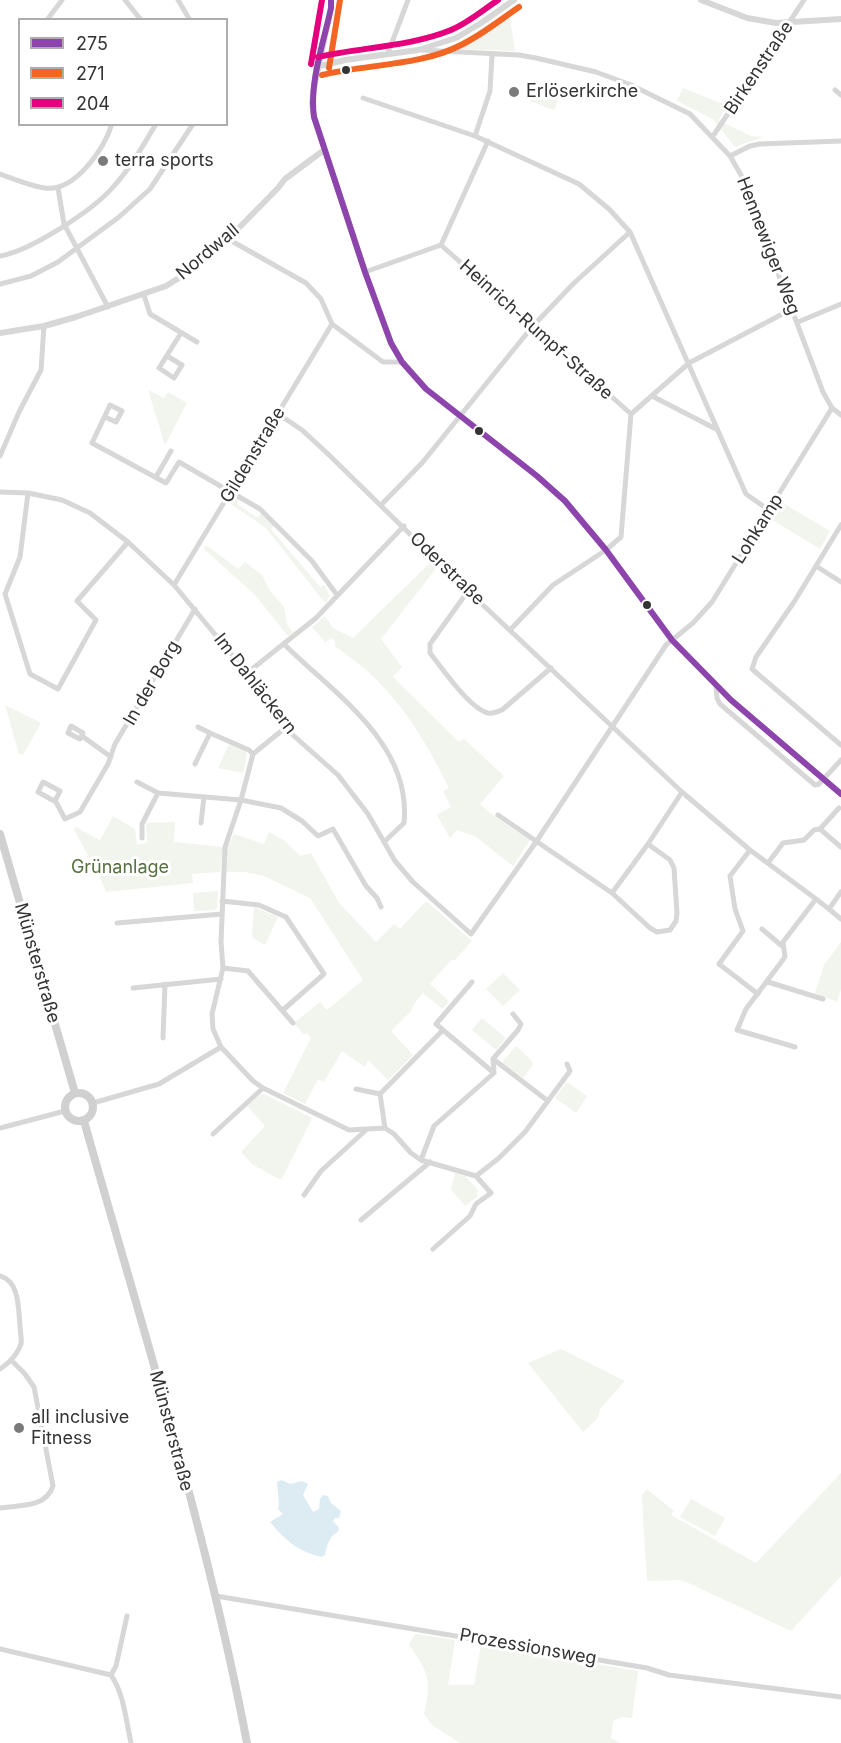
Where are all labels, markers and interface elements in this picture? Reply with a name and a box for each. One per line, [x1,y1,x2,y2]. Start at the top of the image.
street label: Birkenstraße [720,17,798,119]
legend [18,18,228,126]
text: 275 [76,33,108,54]
text: 271 [76,63,105,84]
unlabelled marker [340,64,352,76]
place label: Erlöserkirche [526,81,638,103]
marker: Erlöserkirche [507,85,521,99]
text: 204 [76,93,110,114]
place label: terra sports [115,150,214,172]
marker: terra sports [96,154,110,168]
street label: Hennewiger Weg [732,174,804,318]
street label: Nordwall [172,219,244,285]
street label: Heinrich-Rumpf-Straße [455,255,617,405]
street label: Gildenstraße [216,403,290,507]
unlabelled marker [473,425,485,437]
street label: Lohkamp [728,490,788,568]
street label: Oderstraße [405,528,489,610]
unlabelled marker [641,599,653,611]
street label: Im Dahläckern [209,629,301,739]
street label: In der Borg [119,637,185,729]
park label: Grünanlage [71,857,169,879]
street label: Münsterstraße [10,900,64,1026]
street label: Münsterstraße [145,1368,197,1494]
place label: all inclusive Fitness [31,1407,129,1450]
marker: all inclusive Fitness [12,1421,26,1435]
street label: Prozessionsweg [458,1624,598,1670]

